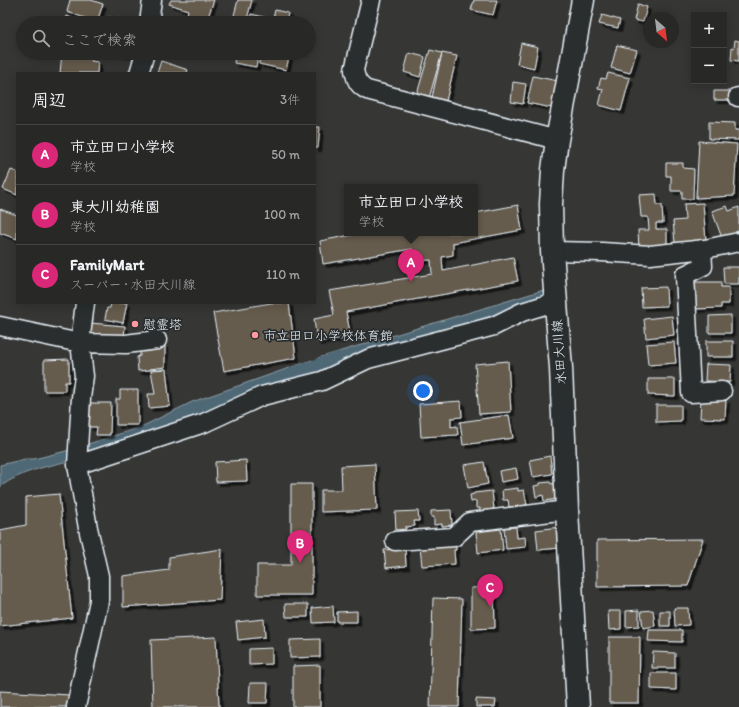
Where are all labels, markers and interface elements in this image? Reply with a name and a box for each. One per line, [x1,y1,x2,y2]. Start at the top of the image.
north arrow [643,12,679,48]
map controls [691,12,727,84]
button: + [691,12,727,48]
search box [16,16,316,60]
icon: search [30,27,52,49]
text: ここで検索 [62,31,137,49]
button: − [691,48,727,84]
text: 周辺 [32,90,66,110]
text: 3件 [280,92,300,107]
text: 市立田口小学校 [70,138,175,156]
text: A [41,147,49,162]
text: 50 m [271,147,300,162]
text: 学校 [70,159,96,174]
popup [344,184,478,236]
text: 市立田口小学校 [358,193,464,211]
text: 東大川幼稚園 [70,198,160,216]
text: B [41,207,49,222]
text: 100 m [264,207,300,222]
text: 学校 [358,214,385,229]
text: 学校 [70,219,96,234]
pin: A [398,249,424,282]
text: FamilyMart [70,256,144,274]
text: C [41,267,49,282]
text: 110 m [266,267,300,282]
text: スーパー · 水田大川線 [70,277,195,292]
place label: 慰霊塔 [143,317,182,332]
street label: 水田大川線 [549,318,569,385]
marker: 慰霊塔 [130,319,140,329]
place label: 市立田口小学校体育館 [263,328,393,343]
marker: 市立田口小学校体育館 [250,330,260,340]
your location [413,381,433,401]
pin: B [287,530,313,563]
pin: C [477,574,503,607]

